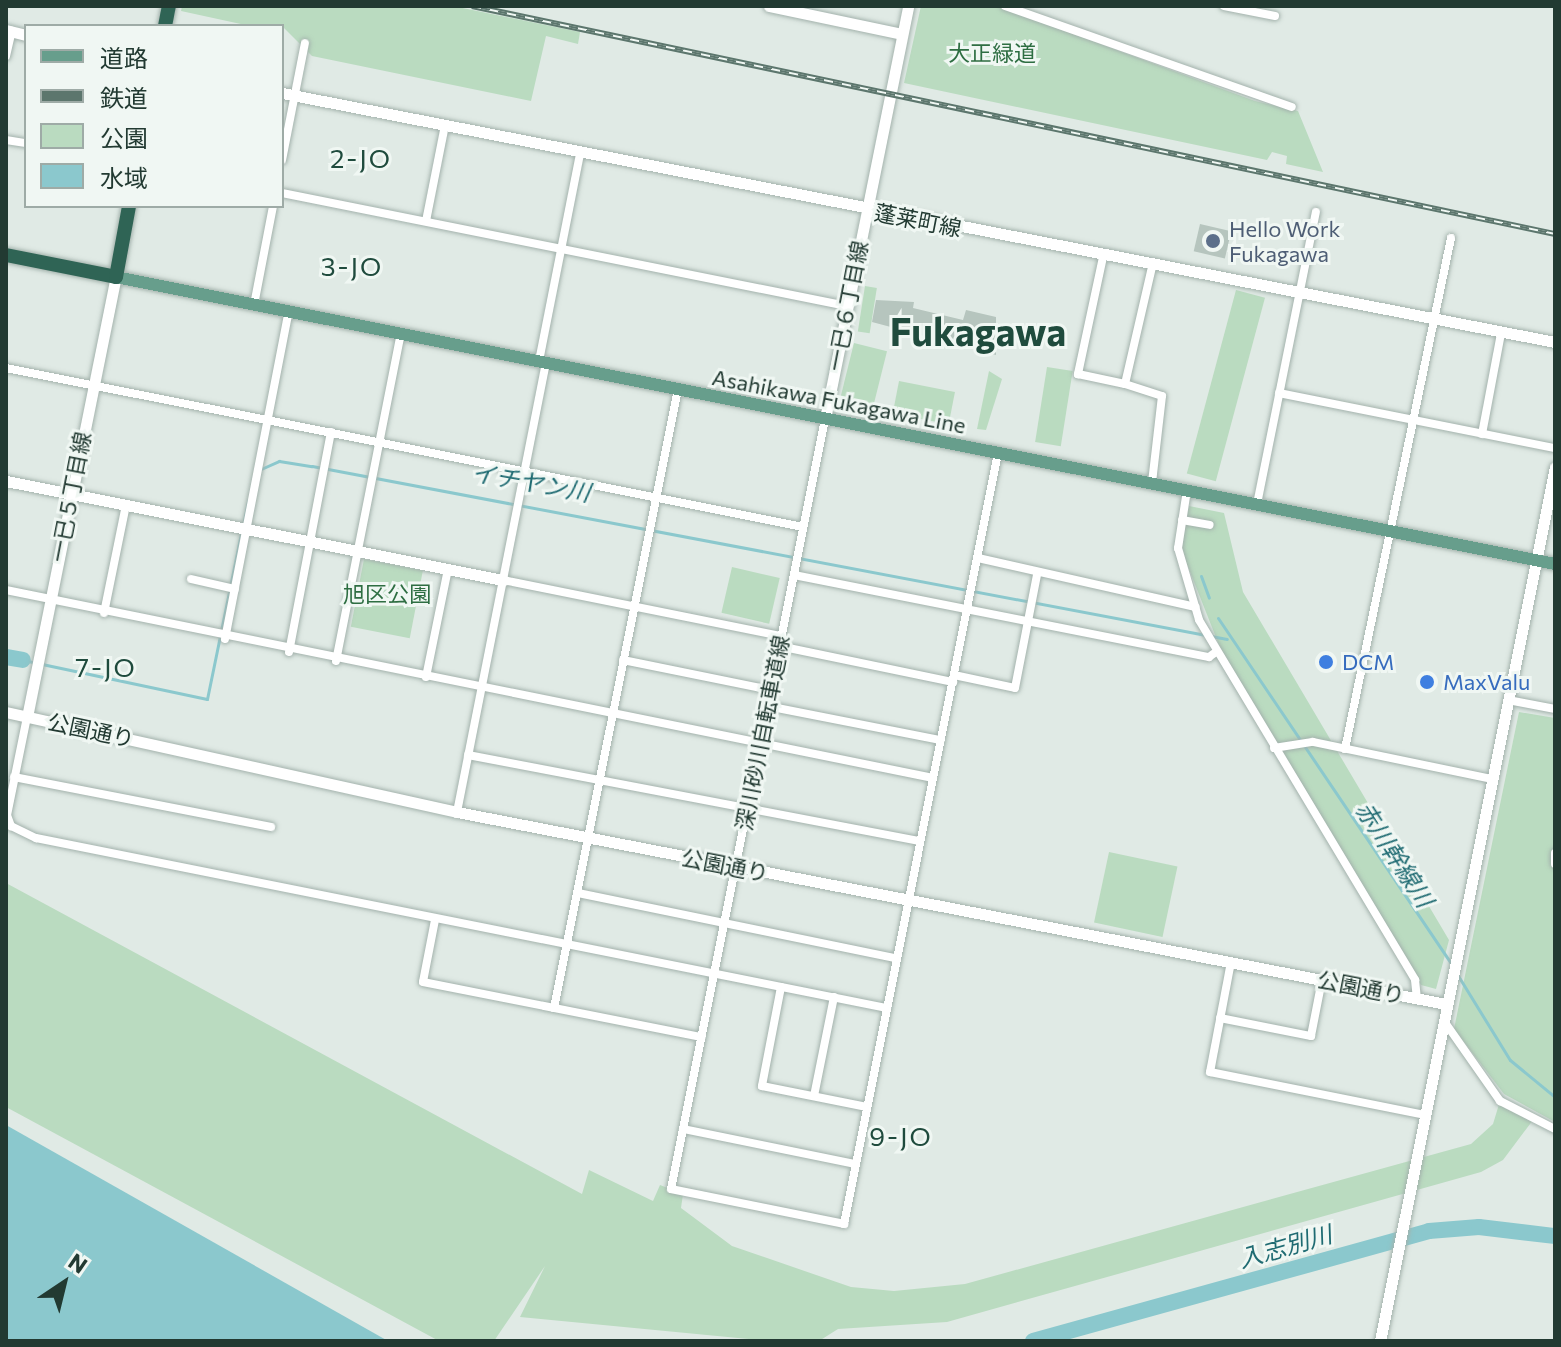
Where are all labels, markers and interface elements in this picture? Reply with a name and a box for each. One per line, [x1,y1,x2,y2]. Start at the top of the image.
legend [24,24,284,208]
park label: 大正緑道 [948,40,1036,66]
text: 道路 [100,43,148,72]
text: 鉄道 [100,83,148,112]
text: 公園 [100,123,148,152]
district label: 2-JO [330,142,392,174]
text: 水域 [100,163,148,192]
street label: 蓬莱町線 [872,199,964,241]
place label: Hello Work Fukagawa [1229,215,1340,266]
marker: Hello Work Fukagawa [1204,232,1222,250]
street label: 一已６丁目線 [821,239,873,373]
district label: 3-JO [321,250,383,282]
district label: Fukagawa [890,308,1066,354]
street label: Asahikawa Fukagawa Line [710,363,968,439]
street label: 一已５丁目線 [44,430,96,564]
water label: イチヤン川 [469,457,593,507]
park label: 旭区公園 [343,581,431,607]
street label: 深川砂川自転車道線 [730,633,794,833]
place label: DCM [1342,649,1394,675]
district label: 7-JO [75,651,137,683]
marker: DCM [1317,653,1335,671]
place label: MaxValu [1443,669,1530,695]
marker: MaxValu [1418,673,1436,691]
street label: 公園通り [45,708,137,752]
water label: 赤川幹線川 [1350,796,1440,912]
street label: 公園通り [679,844,771,886]
street label: 公園通り [1315,966,1407,1008]
district label: 9-JO [869,1120,933,1152]
water label: 入志別川 [1235,1219,1335,1273]
north arrow [24,1243,104,1323]
text: N [64,1247,93,1279]

